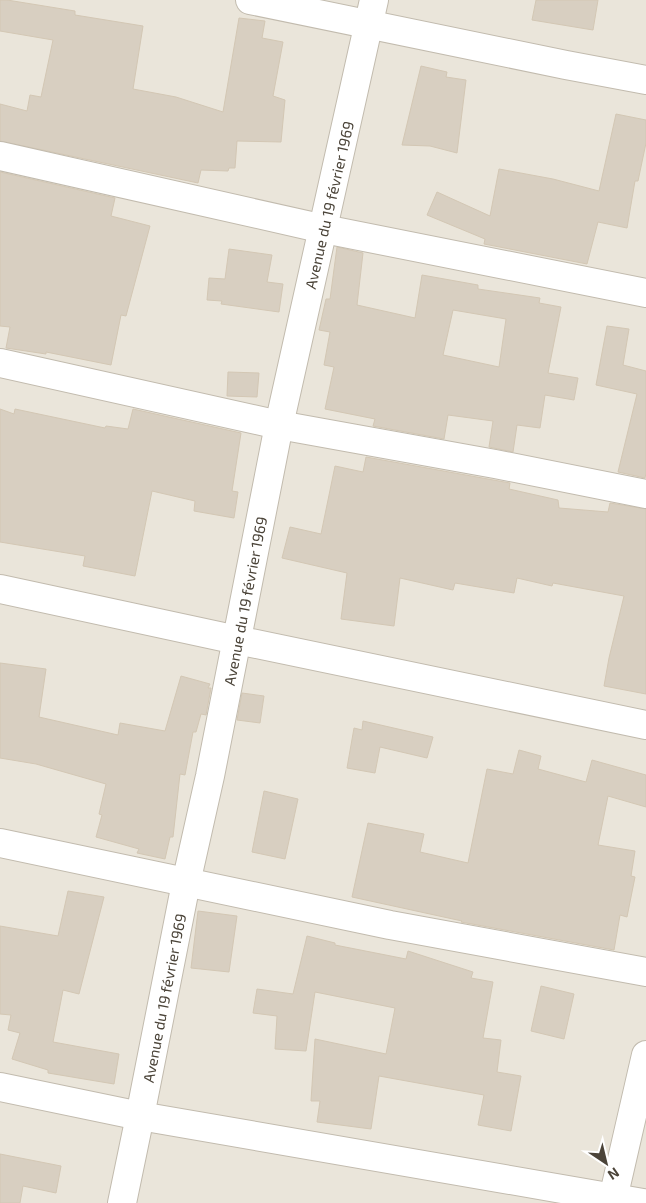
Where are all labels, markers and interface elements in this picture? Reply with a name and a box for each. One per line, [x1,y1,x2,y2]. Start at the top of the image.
street label: Avenue du 19 février 1969 [301,119,357,291]
street label: Avenue du 19 février 1969 [220,515,270,687]
street label: Avenue du 19 février 1969 [139,912,189,1084]
north arrow [581,1138,631,1188]
text: N [605,1164,623,1184]

